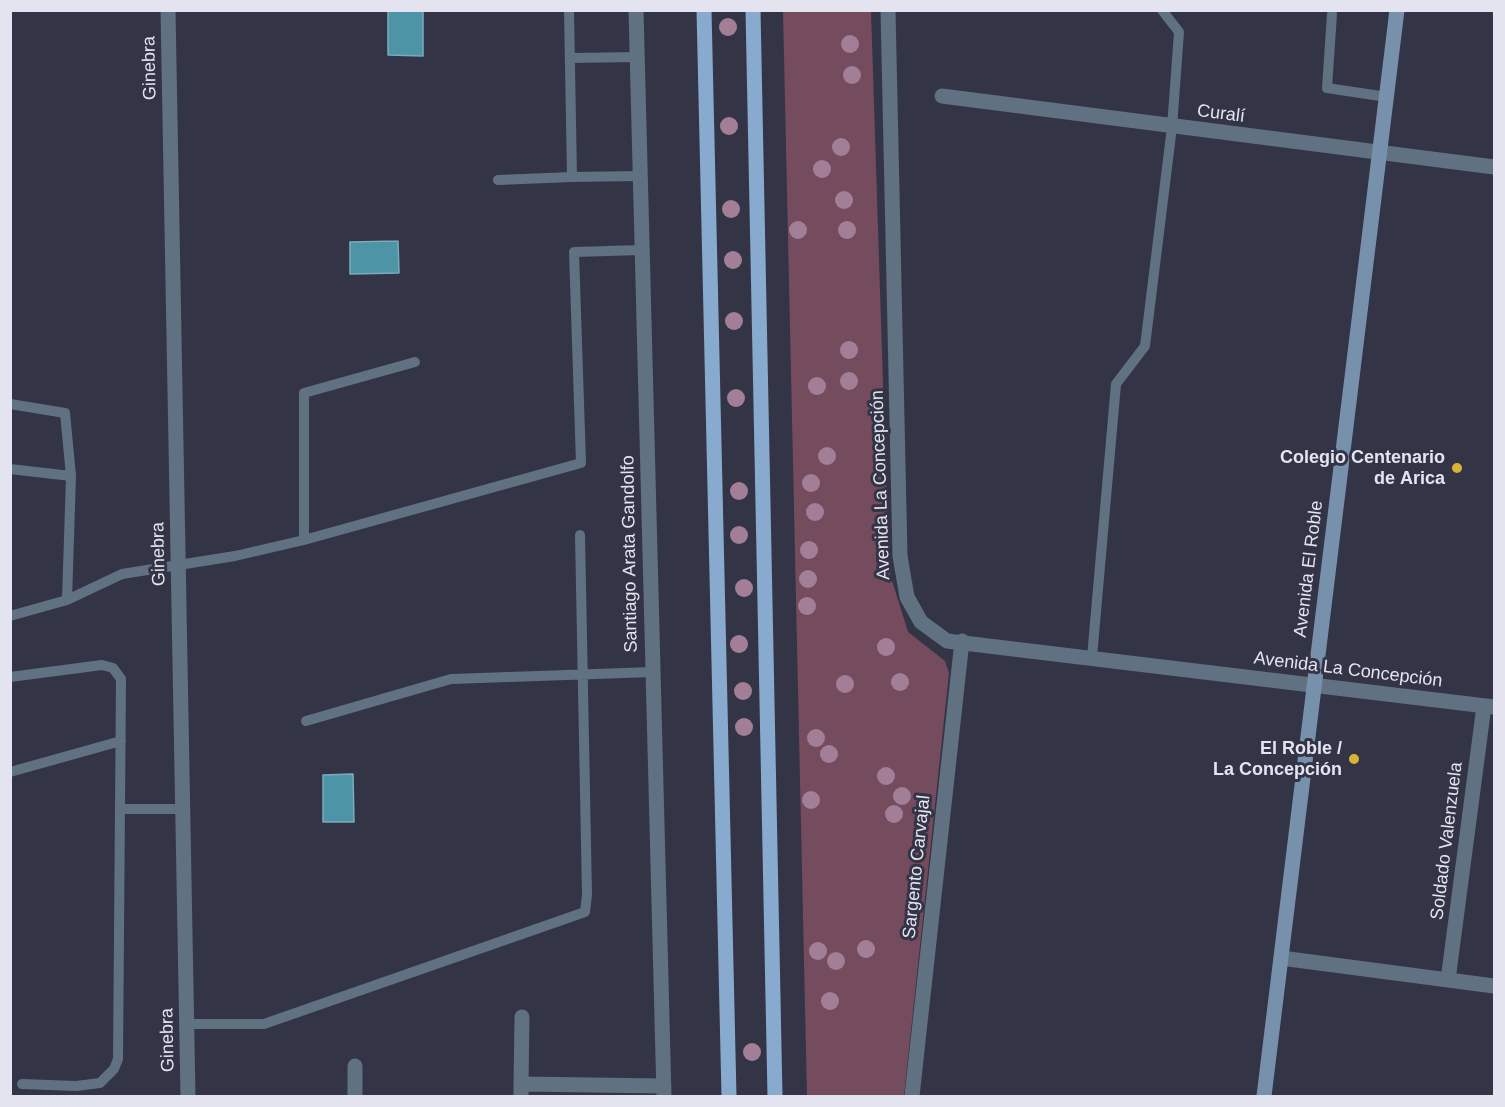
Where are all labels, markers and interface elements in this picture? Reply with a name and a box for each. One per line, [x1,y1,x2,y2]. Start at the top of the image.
street label: Ginebra [139,36,161,100]
street label: Curalí [1196,100,1246,128]
street label: Avenida La Concepción [867,390,895,580]
place label: Colegio Centenario de Arica [1280,447,1445,490]
street label: Santiago Arata Gandolfo [617,455,643,653]
marker: Colegio Centenario de Arica [1450,461,1464,475]
street label: Avenida El Roble [1290,499,1328,639]
street label: Ginebra [148,522,170,586]
street label: Avenida La Concepción [1252,648,1444,692]
place label: El Roble / La Concepción [1213,738,1342,780]
marker: El Roble / La Concepción [1347,752,1361,766]
street label: Soldado Valenzuela [1427,761,1467,921]
street label: Sargento Carvajal [899,794,935,940]
street label: Ginebra [157,1008,179,1072]

